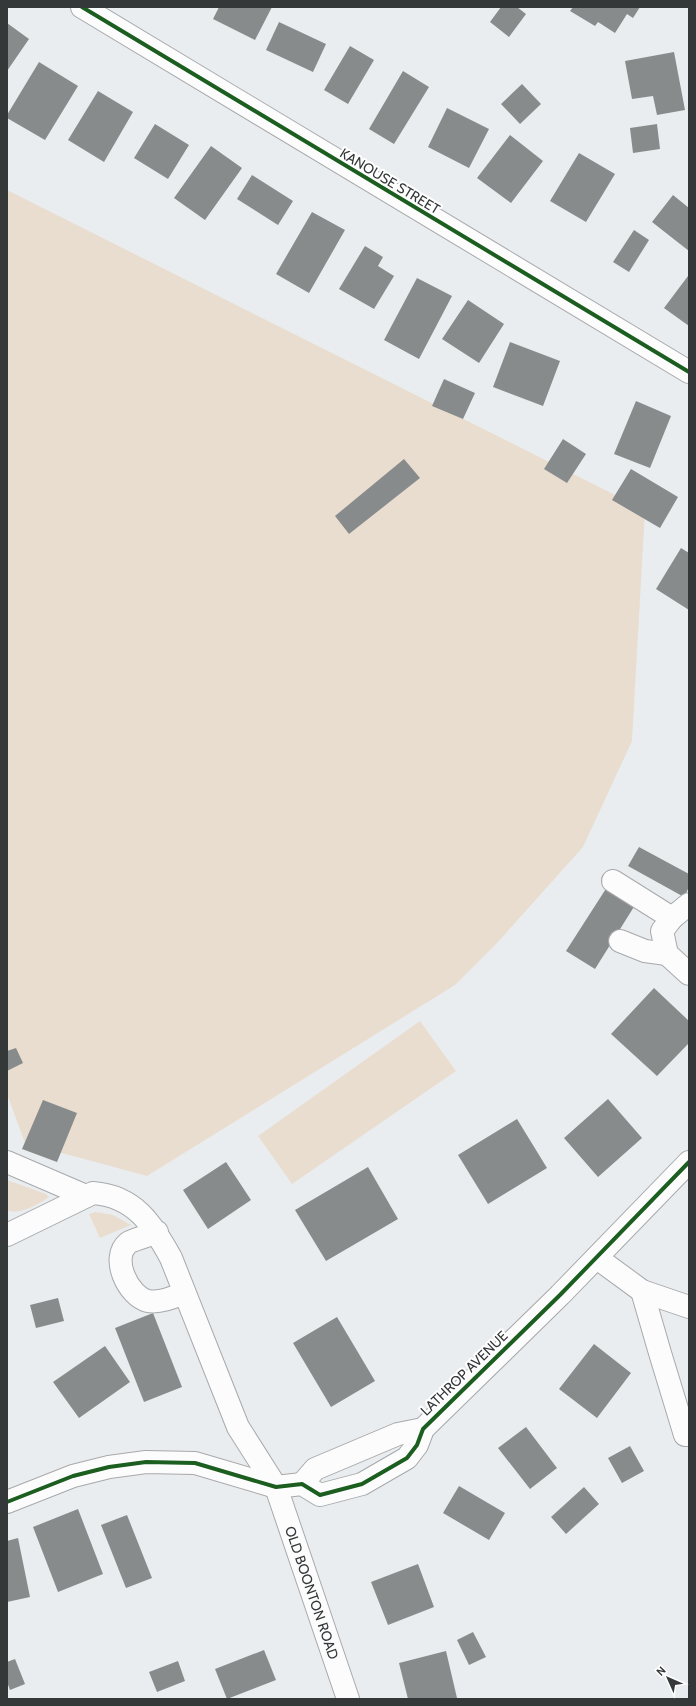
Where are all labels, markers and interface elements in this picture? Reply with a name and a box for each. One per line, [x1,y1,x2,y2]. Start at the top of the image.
street label: KANOUSE STREET [337,144,444,218]
street label: LATHROP AVENUE [417,1327,512,1419]
street label: OLD BOONTON ROAD [281,1524,343,1662]
north arrow [648,1658,688,1698]
text: N [653,1663,669,1679]

